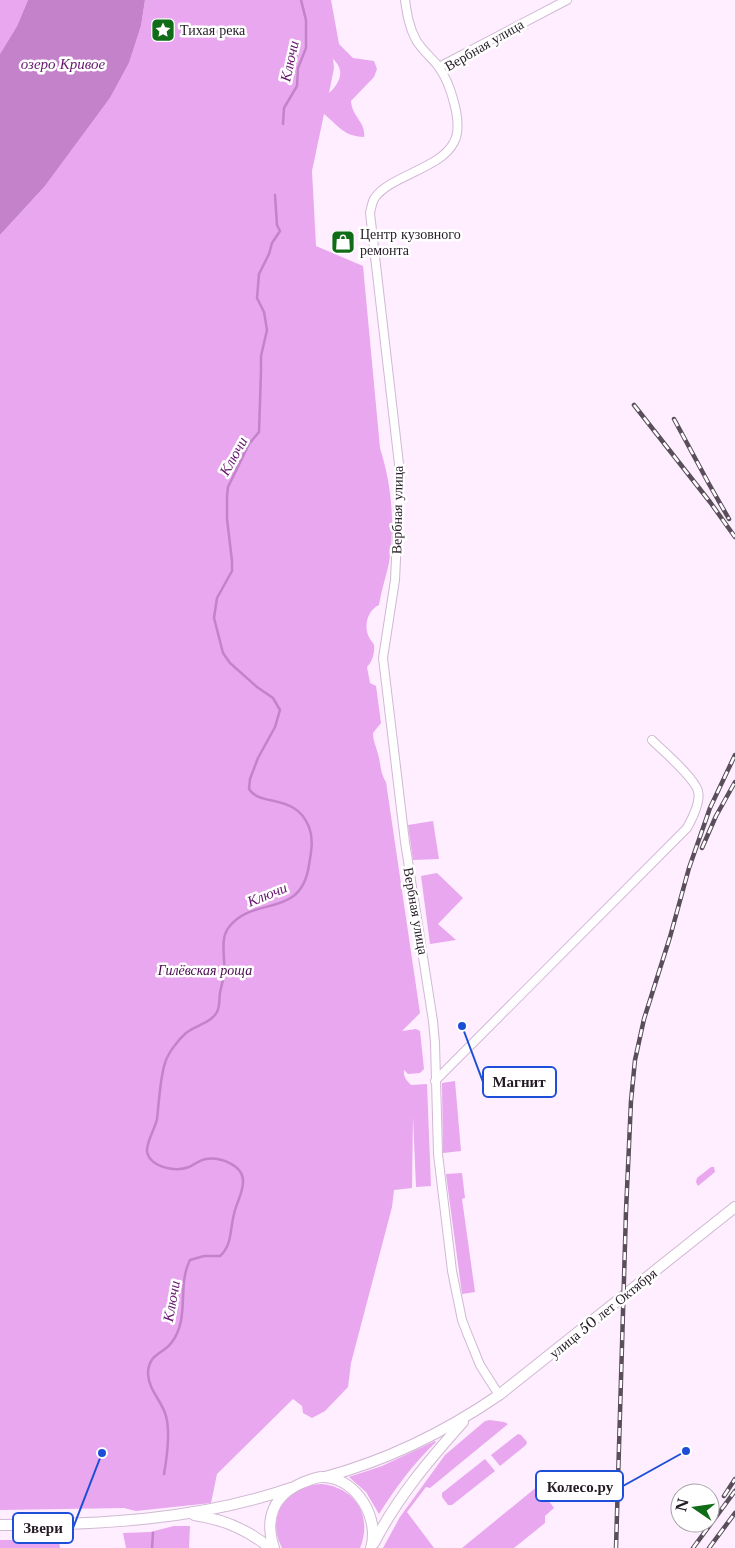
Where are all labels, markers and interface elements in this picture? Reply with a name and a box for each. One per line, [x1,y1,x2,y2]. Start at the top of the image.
street label: Вербная улица [441,15,527,75]
place icon: Тихая река [150,17,176,43]
place label: Тихая река [180,21,246,39]
water label: Ключи [275,39,303,84]
water label: озеро Кривое [21,54,106,73]
place label: Центр кузовного ремонта [360,225,461,259]
shop icon: Центр кузовного ремонта [330,229,356,255]
water label: Ключи [214,433,251,480]
street label: Вербная улица [387,465,407,554]
street label: Вербная улица [399,866,433,957]
water label: Ключи [243,877,290,911]
park label: Гилёвская роща [157,961,252,979]
callout: Магнит [483,1067,556,1097]
text: Магнит [492,1072,546,1091]
street label: улица 50 лет Октября [545,1264,661,1362]
water label: Ключи [158,1279,184,1324]
callout: Колесо.ру [536,1471,623,1501]
text: Колесо.ру [547,1477,614,1496]
north arrow [670,1483,720,1533]
text: N [672,1497,693,1514]
callout: Звери [13,1513,73,1543]
text: Звери [23,1518,63,1537]

